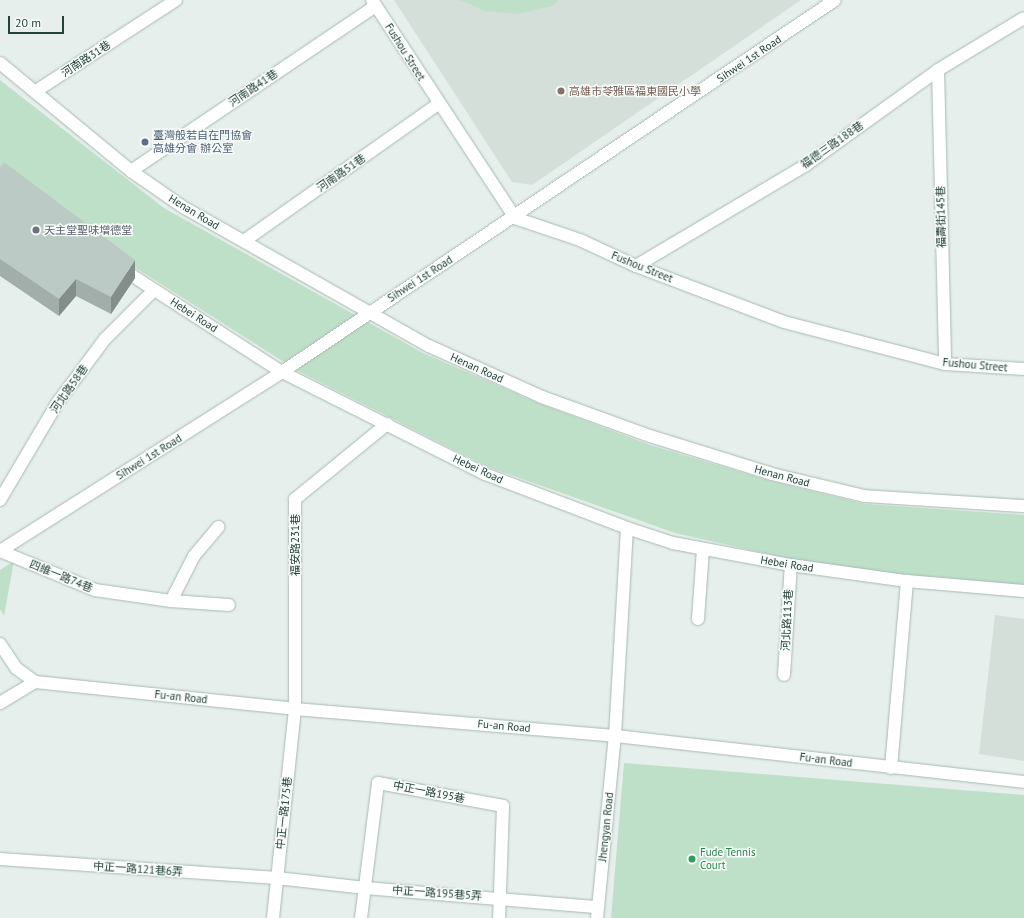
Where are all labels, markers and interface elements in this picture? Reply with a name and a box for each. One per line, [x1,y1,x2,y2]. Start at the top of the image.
scale bar [10,8,66,34]
text: 20 m [15,15,41,30]
street label: Fushou Street [382,21,428,83]
street label: Sihwei 1st Road [714,33,784,85]
street label: 河南路31巷 [59,38,113,80]
street label: 河南路41巷 [226,67,280,109]
place label: 高雄市苓雅區福東國民小學 [569,84,701,98]
marker: 高雄市苓雅區福東國民小學 [556,86,566,96]
street label: 福德三路188巷 [798,119,866,171]
place label: 臺灣般若自在門協會 高雄分會 辦公室 [153,129,252,155]
marker: 臺灣般若自在門協會 高雄分會 辦公室 [140,137,150,147]
street label: 河南路51巷 [314,152,368,194]
street label: 福壽街145巷 [934,186,948,248]
street label: Henan Road [166,192,222,232]
place label: 天主堂聖味增德堂 [44,223,132,237]
marker: 天主堂聖味增德堂 [31,225,41,235]
street label: Fushou Street [609,249,675,285]
street label: Sihwei 1st Road [385,253,455,305]
street label: Hebei Road [168,295,220,335]
street label: Henan Road [448,350,506,386]
street label: Fushou Street [942,356,1008,374]
street label: 河北路58巷 [48,362,90,416]
street label: Sihwei 1st Road [114,432,184,482]
street label: Hebei Road [451,452,505,486]
street label: Henan Road [753,462,811,490]
street label: 福安路231巷 [288,514,302,576]
street label: Hebei Road [759,553,815,575]
street label: 四維一路74巷 [27,557,95,595]
street label: 河北路113巷 [779,589,795,651]
street label: Fu-an Road [154,688,208,706]
street label: Fu-an Road [477,717,531,735]
street label: Fu-an Road [799,750,853,770]
street label: 中正一路175巷 [274,776,294,850]
street label: 中正一路195巷 [392,779,466,805]
street label: Jhengyan Road [596,792,616,862]
place label: Fude Tennis Court [700,846,756,872]
marker: Fude Tennis Court [687,854,697,864]
street label: 中正一路121巷6弄 [93,859,183,879]
street label: 中正一路195巷5弄 [392,883,482,903]

